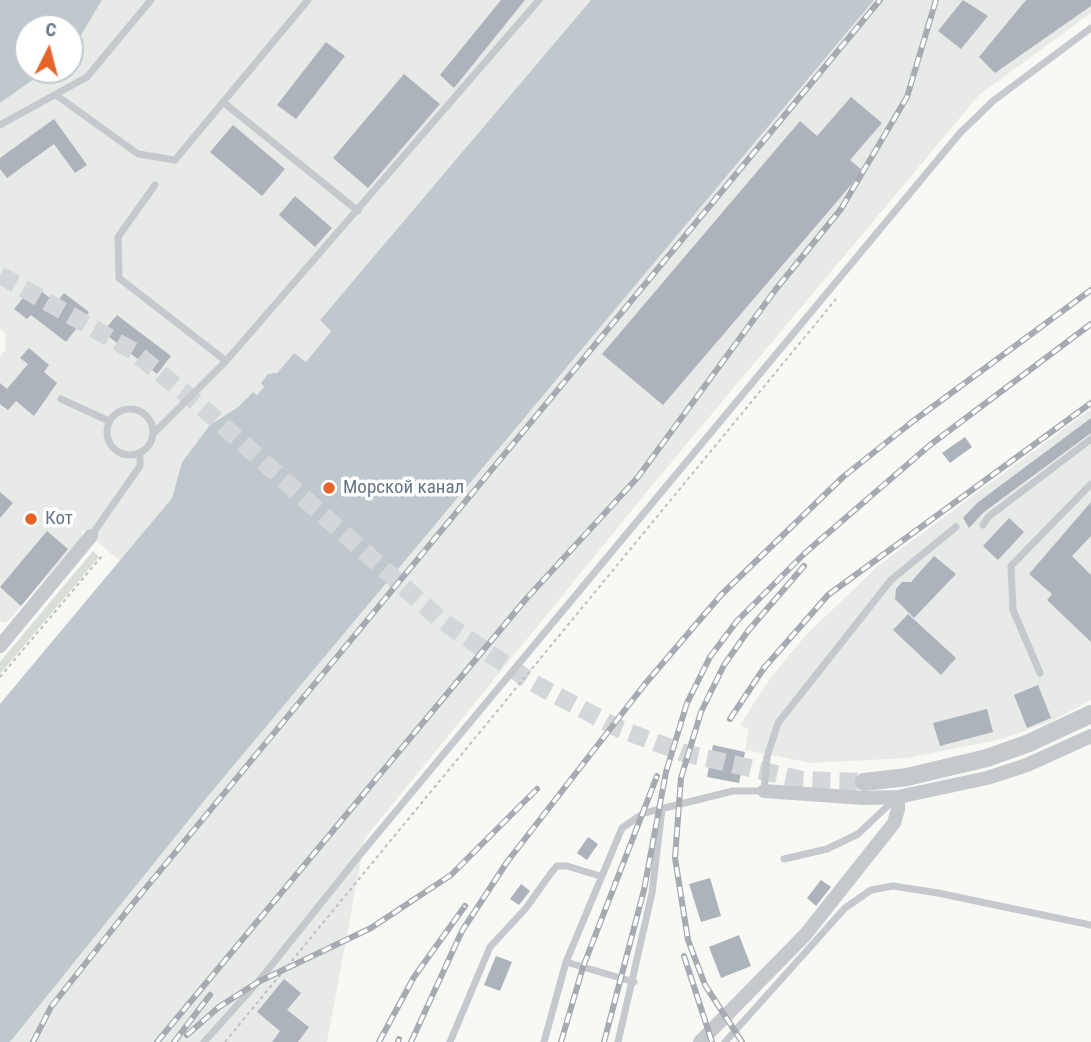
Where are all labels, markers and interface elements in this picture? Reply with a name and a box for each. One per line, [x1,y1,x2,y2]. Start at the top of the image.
north arrow [14,14,84,84]
text: С [44,18,58,42]
place label: Морской канал [343,477,464,499]
marker: Морской канал [321,480,337,496]
place label: Кот [45,508,73,530]
marker: Кот [23,511,39,527]

